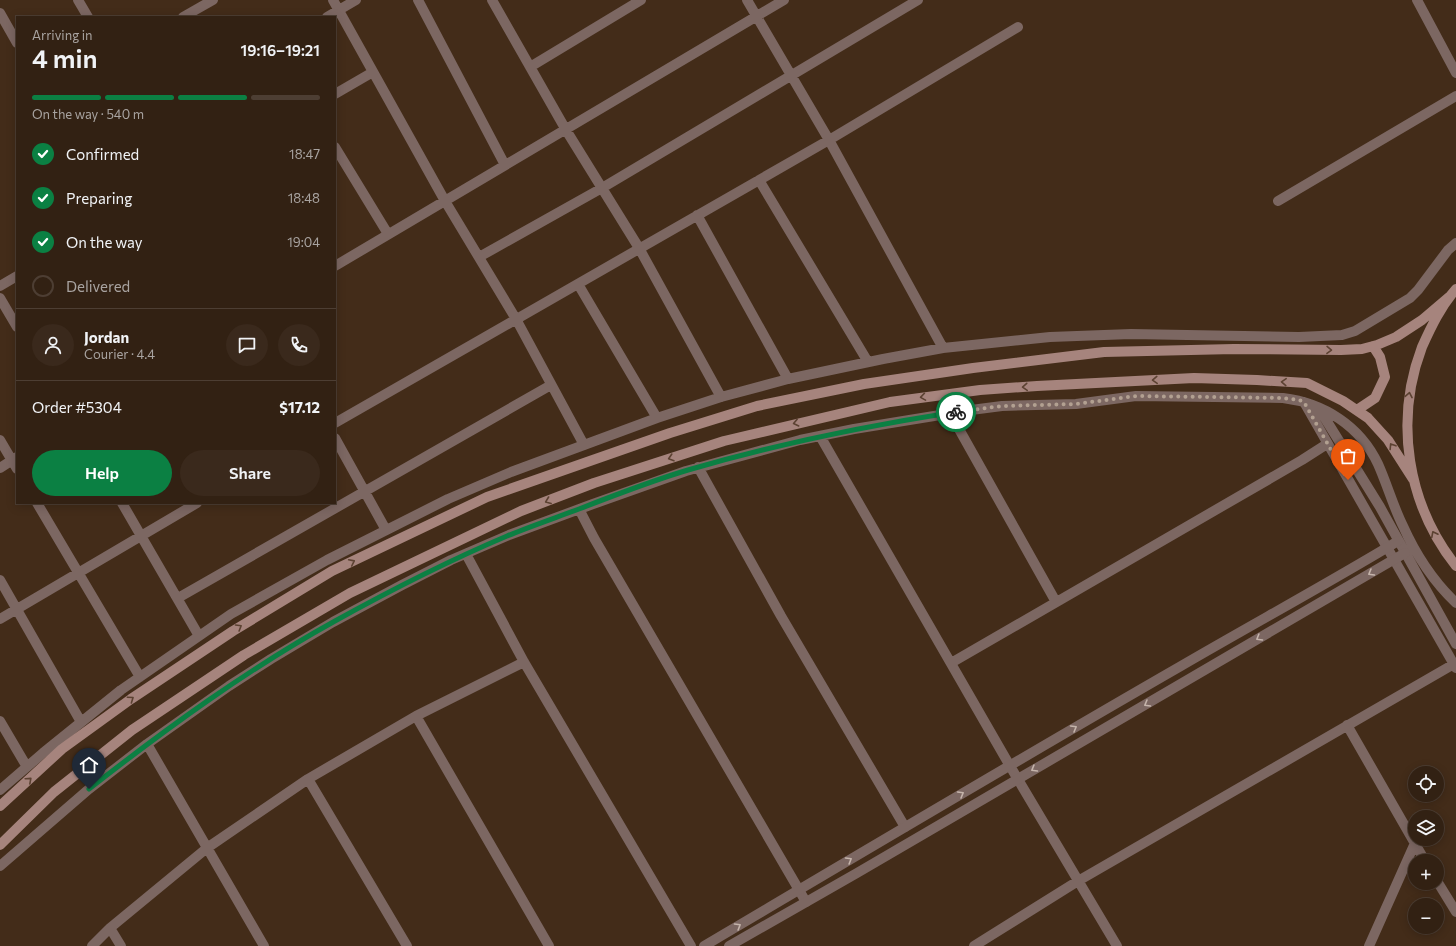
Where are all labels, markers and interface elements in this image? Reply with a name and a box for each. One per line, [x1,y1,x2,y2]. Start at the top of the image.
text: Arriving in [32,27,92,43]
text: 19:16–19:21 [241,41,320,59]
text: 4 min [32,42,98,73]
text: On the way · 540 m [32,106,144,122]
icon: check [32,143,54,165]
text: Confirmed [66,145,139,163]
text: 18:47 [289,146,320,162]
icon: check [32,187,54,209]
text: Preparing [66,189,132,207]
text: 18:48 [288,190,320,206]
icon: check [32,231,54,253]
text: On the way [66,233,143,251]
text: 19:04 [287,234,320,250]
text: Delivered [66,277,130,295]
button: person [32,324,74,366]
button: chat [226,324,268,366]
button: phone [278,324,320,366]
text: Jordan [84,328,129,346]
text: Courier · 4.4 [84,346,155,362]
one-way arrow [1326,346,1332,354]
one-way arrow [1152,376,1158,384]
one-way arrow [1281,377,1287,386]
one-way arrow [1022,382,1028,391]
one-way arrow [920,392,926,401]
courier [936,392,976,432]
one-way arrow [1405,392,1413,398]
text: Order #5304 [32,398,122,416]
text: $17.12 [279,398,320,416]
icon: bike [945,401,967,423]
one-way arrow [793,419,799,427]
pin [1331,439,1365,480]
one-way arrow [1389,443,1397,450]
icon: bag [1337,445,1359,467]
button: Help [32,450,172,496]
button: Share [180,450,320,496]
one-way arrow [668,453,675,462]
one-way arrow [545,496,552,504]
one-way arrow [1432,530,1439,538]
one-way arrow [347,559,355,567]
one-way arrow [1368,568,1375,575]
one-way arrow [235,624,242,632]
one-way arrow [1256,634,1263,641]
one-way arrow [127,696,134,704]
one-way arrow [1144,700,1151,707]
one-way arrow [1070,726,1077,733]
pin [72,748,106,789]
icon: home [78,754,100,776]
one-way arrow [1031,765,1038,772]
map controls [1408,766,1444,934]
button: locate [1408,766,1444,802]
one-way arrow [24,777,32,784]
one-way arrow [957,791,965,798]
button: layers [1408,810,1444,846]
button: + [1408,854,1444,890]
one-way arrow [845,857,852,864]
button: − [1408,898,1444,934]
one-way arrow [734,924,741,931]

